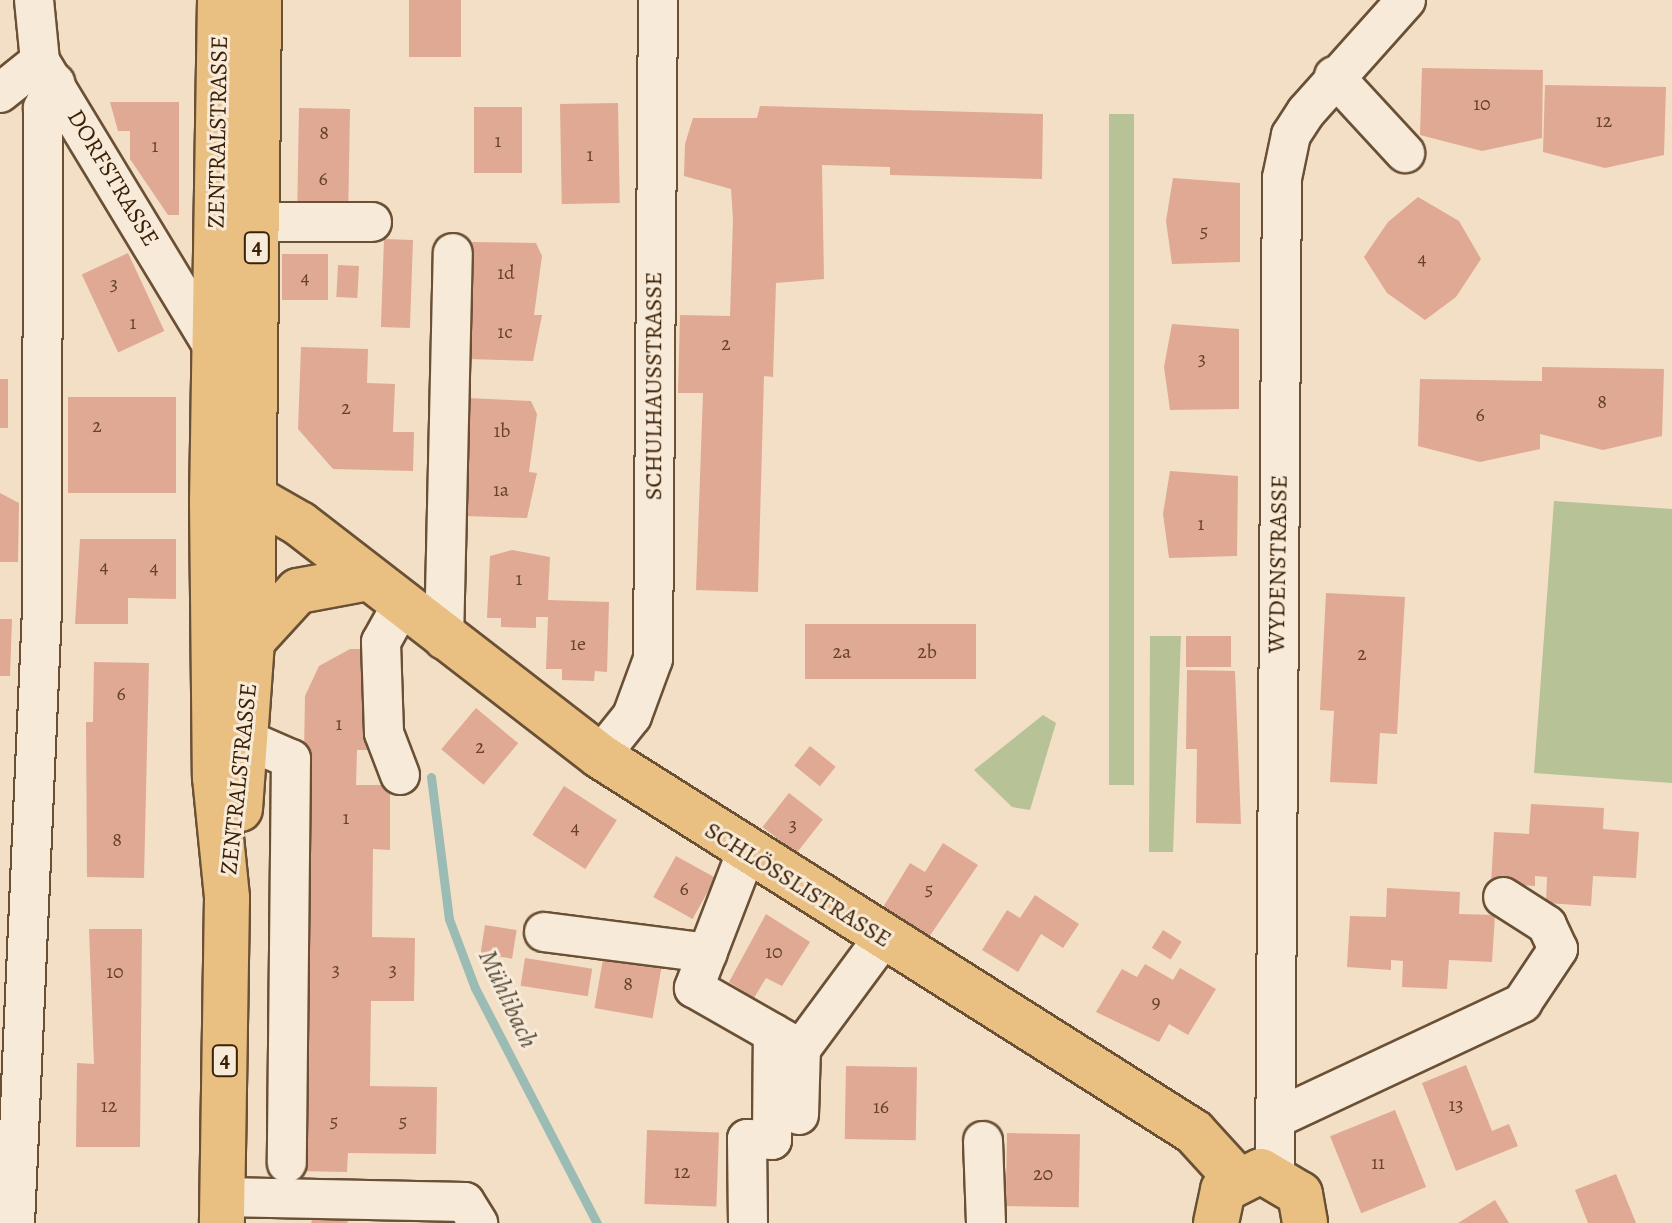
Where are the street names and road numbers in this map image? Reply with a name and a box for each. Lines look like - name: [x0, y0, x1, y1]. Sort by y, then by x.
- street label: ZENTRALSTRASSE: [202, 35, 234, 229]
- street label: DORFSTRASSE: [61, 104, 165, 252]
- road number: 4: [243, 230, 271, 266]
- street label: SCHULHAUSSTRASSE: [640, 272, 668, 500]
- street label: WYDENSTRASSE: [1262, 475, 1294, 653]
- street label: ZENTRALSTRASSE: [215, 682, 263, 876]
- street label: SCHLÖSSLISTRASSE: [699, 816, 897, 954]
- road number: 4: [211, 1043, 239, 1079]

